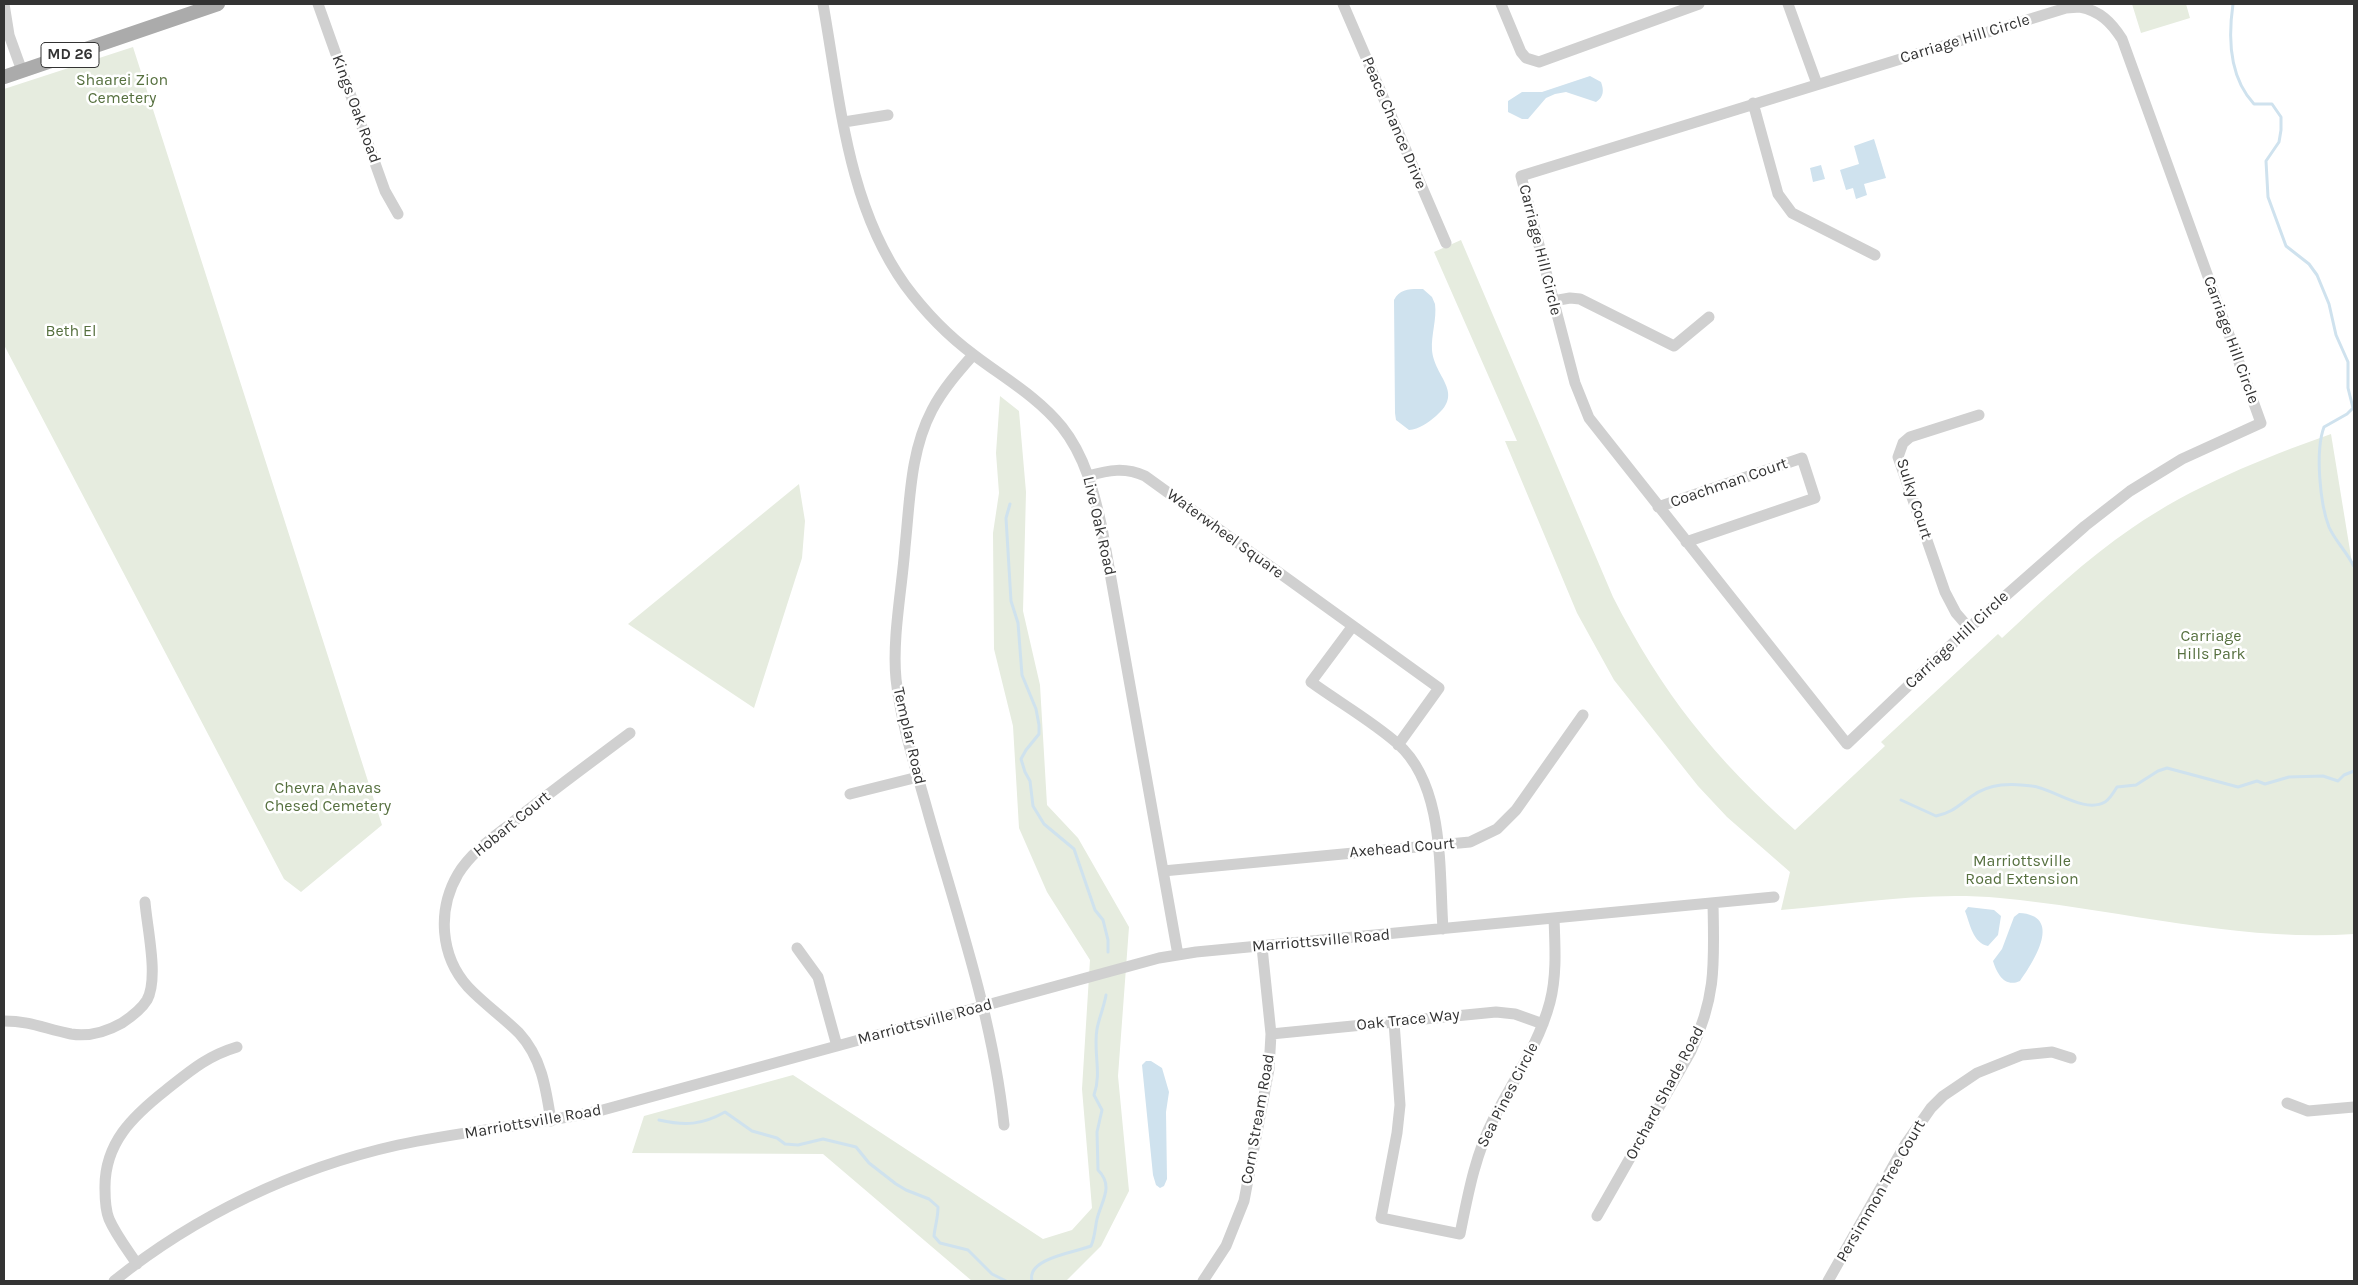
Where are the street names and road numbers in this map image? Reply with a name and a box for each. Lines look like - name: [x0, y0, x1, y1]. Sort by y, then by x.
- street label: Carriage Hill Circle: [1898, 10, 2032, 68]
- road number: MD 26: [41, 42, 99, 68]
- street label: Kings Oak Road: [327, 52, 385, 166]
- street label: Peace Chance Drive: [1357, 54, 1431, 192]
- street label: Carriage Hill Circle: [1514, 183, 1566, 317]
- street label: Carriage Hill Circle: [2199, 274, 2263, 406]
- street label: Coachman Court: [1668, 454, 1790, 512]
- street label: Sulky Court: [1892, 456, 1936, 542]
- street label: Live Oak Road: [1078, 475, 1120, 577]
- street label: Waterwheel Square: [1163, 485, 1287, 583]
- street label: Carriage Hill Circle: [1901, 587, 2013, 693]
- street label: Templar Road: [889, 686, 929, 786]
- street label: Hobart Court: [470, 787, 554, 861]
- street label: Axehead Court: [1349, 834, 1455, 862]
- street label: Marriottsville Road: [1251, 925, 1391, 957]
- street label: Marriottsville Road: [856, 995, 994, 1049]
- street label: Oak Trace Way: [1355, 1005, 1461, 1035]
- street label: Orchard Shade Road: [1622, 1023, 1708, 1163]
- street label: Sea Pines Circle: [1473, 1039, 1543, 1151]
- street label: Corn Stream Road: [1237, 1052, 1279, 1186]
- street label: Marriottsville Road: [463, 1101, 603, 1143]
- street label: Persimmon Tree Court: [1832, 1116, 1930, 1266]

